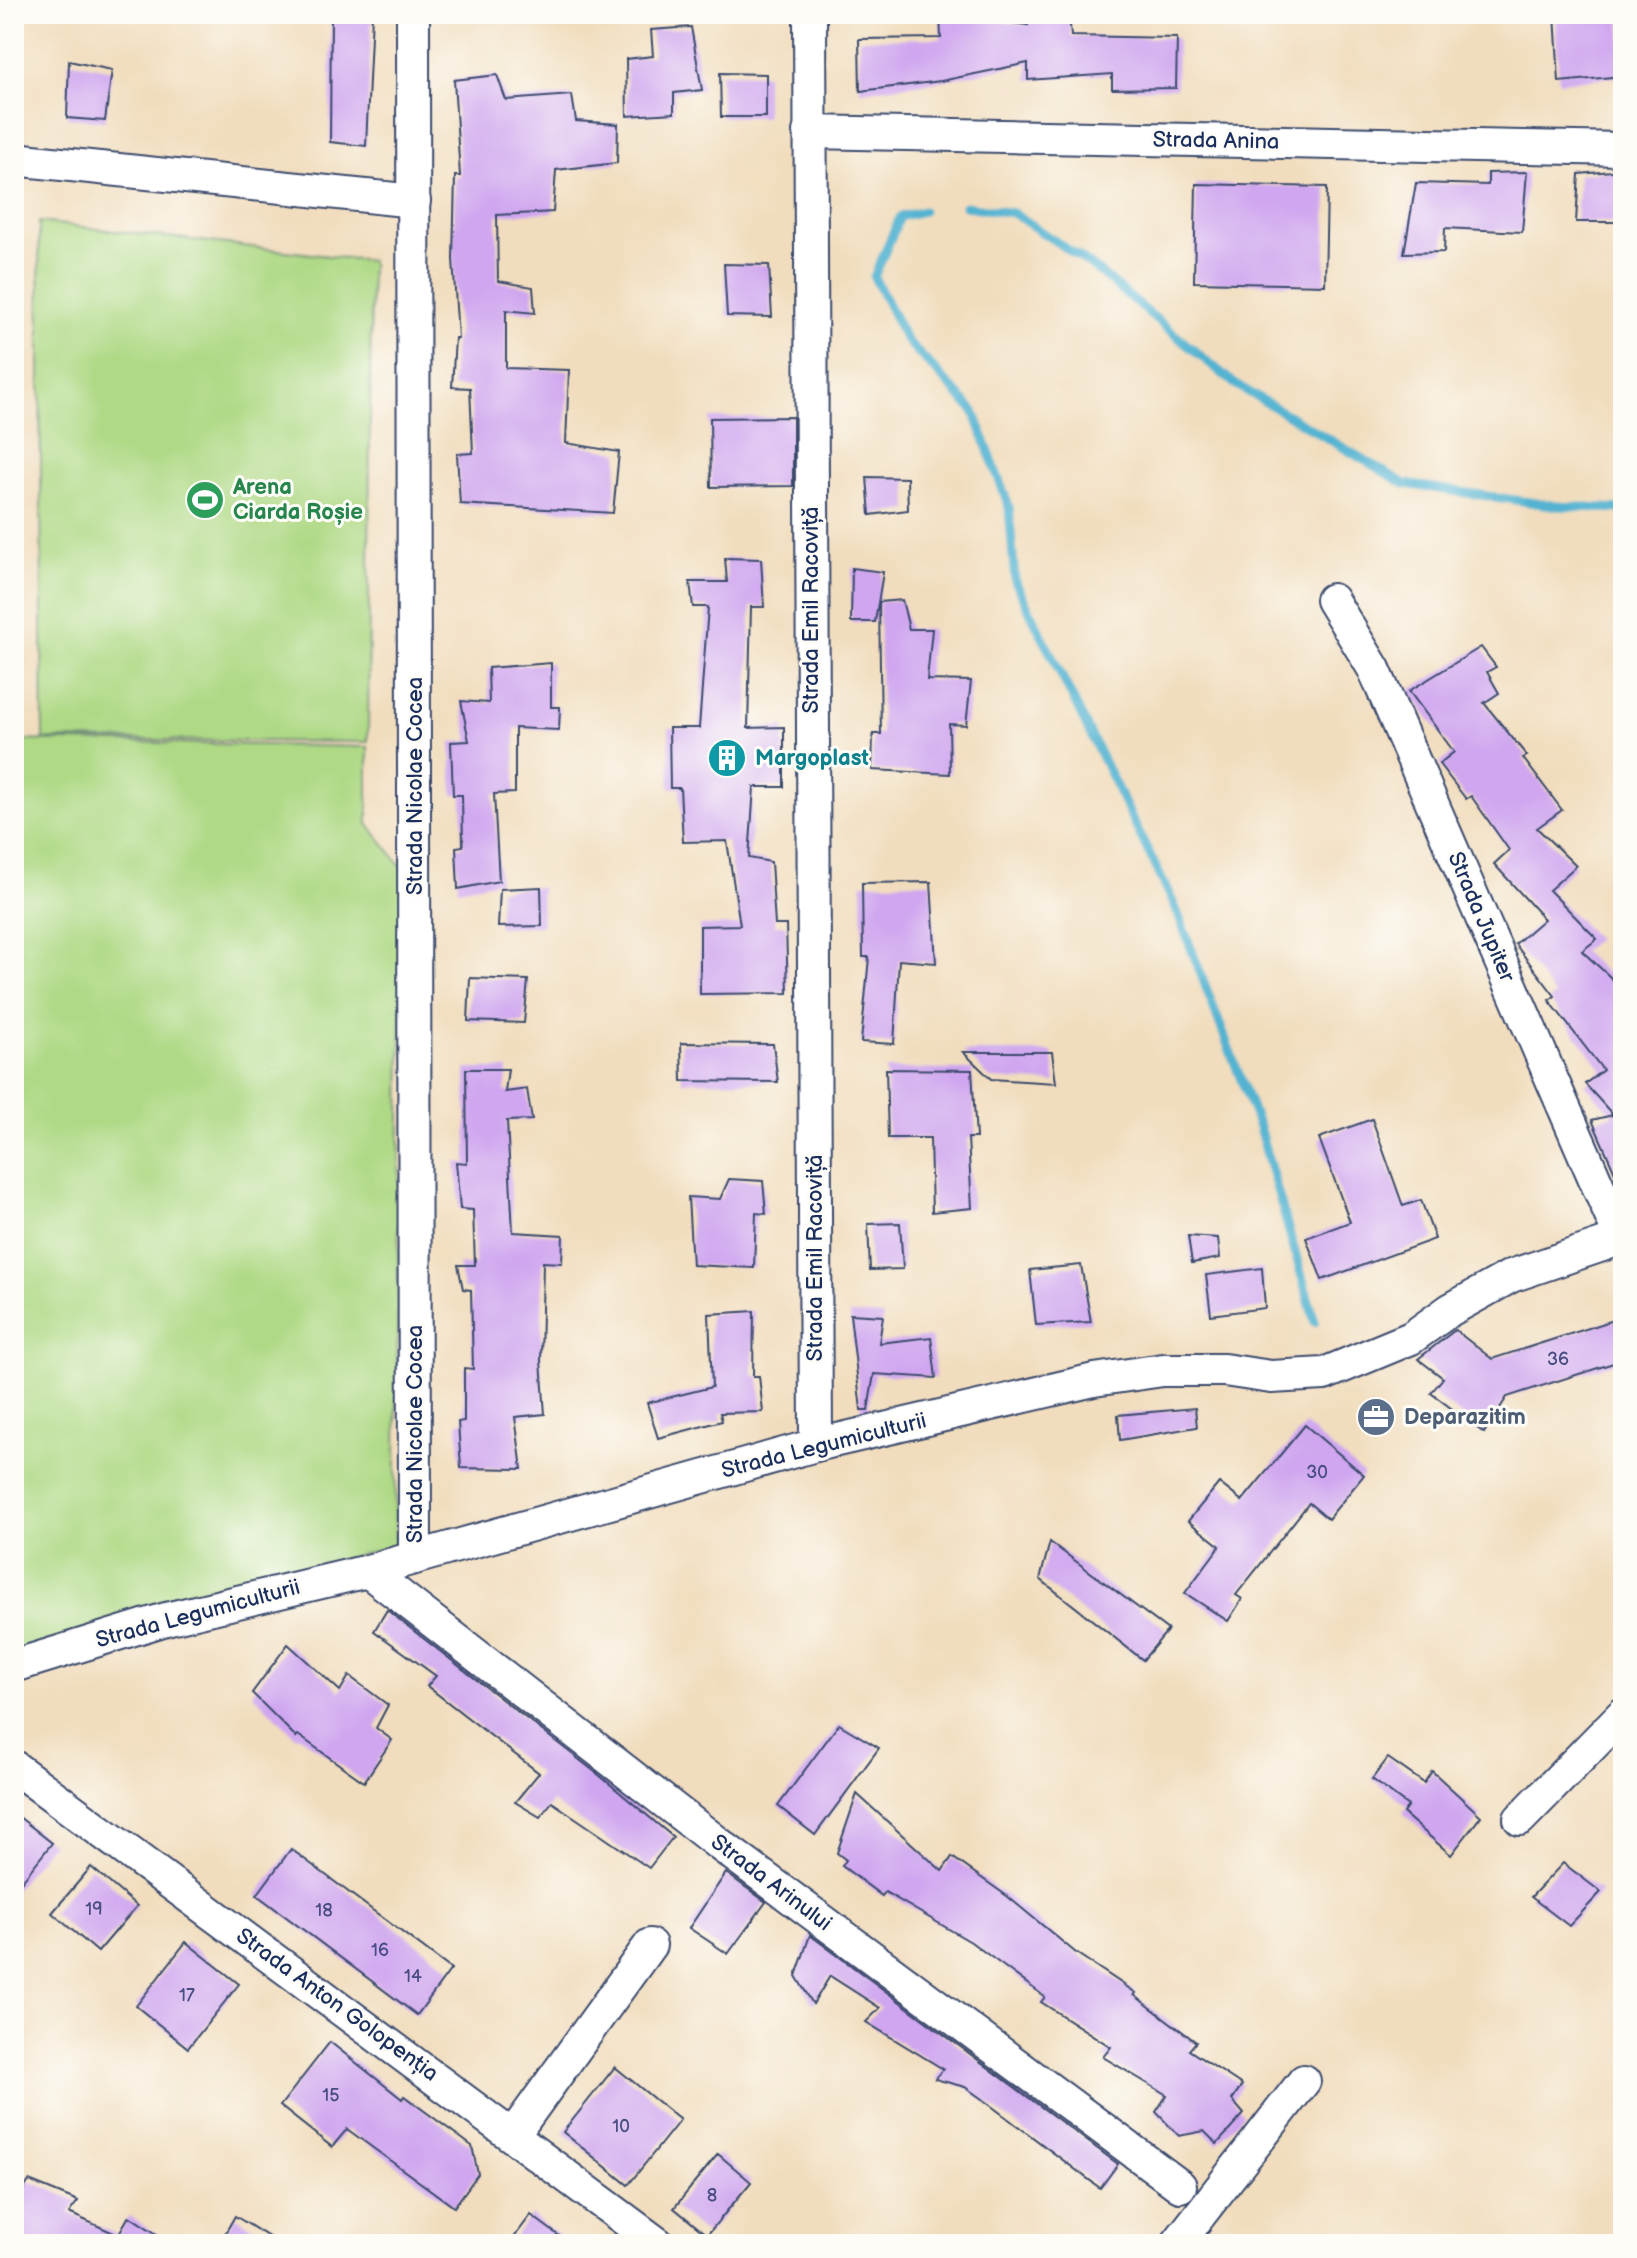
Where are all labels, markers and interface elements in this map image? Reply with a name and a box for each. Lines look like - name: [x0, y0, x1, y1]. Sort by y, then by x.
- street label: Strada Anina: [1152, 126, 1280, 156]
- place label: Arena Ciarda Roșie: [232, 474, 363, 526]
- sports icon: Arena Ciarda Roșie: [184, 479, 226, 521]
- street label: Strada Emil Racoviță: [798, 507, 825, 713]
- street label: Strada Nicolae Cocea: [402, 677, 429, 895]
- building icon: Margoplast: [706, 737, 748, 779]
- place label: Margoplast: [755, 745, 869, 772]
- street label: Strada Jupiter: [1442, 848, 1521, 987]
- street label: Strada Emil Racoviță: [802, 1155, 829, 1361]
- street label: Strada Nicolae Cocea: [402, 1325, 429, 1543]
- house number: 36: [1547, 1349, 1569, 1370]
- office icon: Deparazitim: [1355, 1396, 1397, 1438]
- place label: Deparazitim: [1404, 1404, 1526, 1431]
- street label: Strada Legumiculturii: [719, 1407, 929, 1485]
- house number: 30: [1306, 1462, 1328, 1483]
- street label: Strada Legumiculturii: [93, 1574, 303, 1654]
- street label: Strada Arinului: [705, 1829, 837, 1937]
- house number: 19: [85, 1899, 103, 1920]
- house number: 18: [315, 1900, 333, 1921]
- street label: Strada Anton Golopenția: [231, 1923, 443, 2087]
- house number: 16: [371, 1940, 389, 1961]
- house number: 14: [404, 1966, 422, 1987]
- house number: 17: [179, 1985, 195, 2006]
- house number: 15: [322, 2085, 340, 2106]
- house number: 10: [612, 2116, 630, 2137]
- house number: 8: [707, 2185, 717, 2206]

